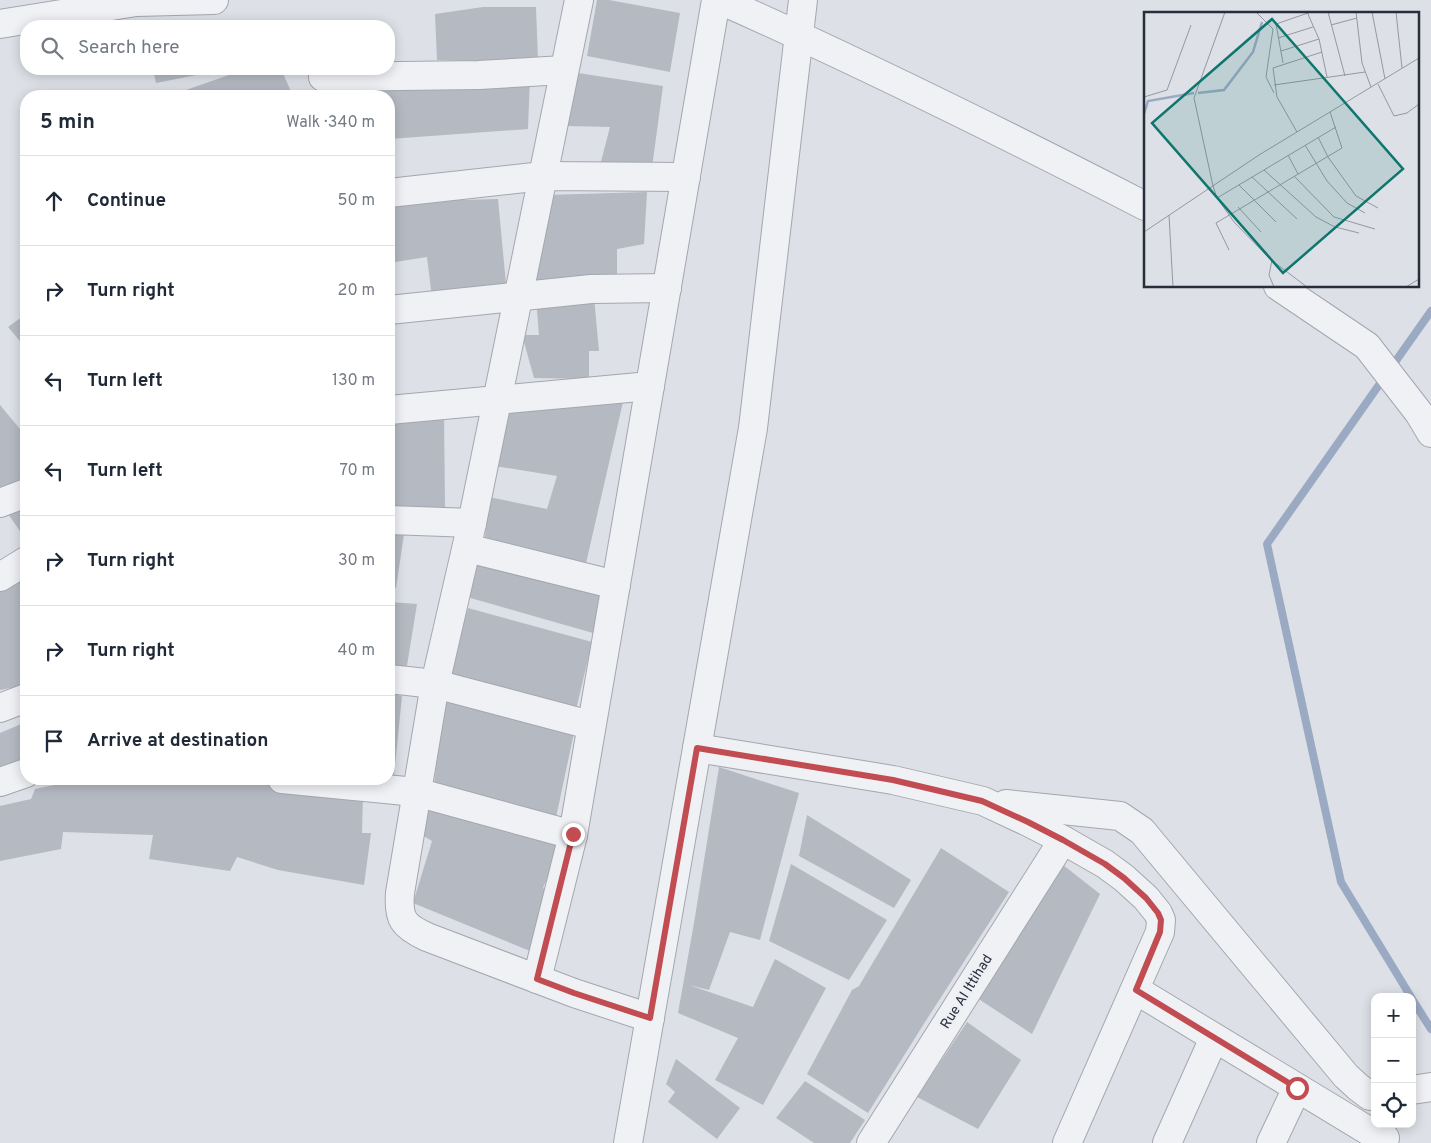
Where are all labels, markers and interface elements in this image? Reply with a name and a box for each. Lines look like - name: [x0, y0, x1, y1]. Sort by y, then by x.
- inset map: [1144, 12, 1418, 288]
- search box: [20, 20, 395, 75]
- icon: search: [38, 34, 66, 62]
- text: Search here: [78, 36, 180, 60]
- text: 5 min: [40, 109, 95, 136]
- text: Walk · 340 m: [286, 113, 375, 133]
- icon: ahead: [40, 187, 68, 215]
- text: Continue: [87, 189, 166, 213]
- text: 50 m: [338, 191, 375, 211]
- icon: right: [40, 277, 68, 305]
- text: Turn right: [87, 279, 175, 303]
- text: 20 m: [338, 281, 375, 301]
- icon: left: [40, 367, 68, 395]
- text: Turn left: [87, 369, 163, 393]
- text: 130 m: [332, 371, 375, 391]
- icon: left: [40, 457, 68, 485]
- text: Turn left: [87, 459, 163, 483]
- text: 70 m: [340, 461, 375, 481]
- icon: right: [40, 547, 68, 575]
- text: Turn right: [87, 549, 175, 573]
- text: 30 m: [338, 551, 375, 571]
- icon: right: [40, 637, 68, 665]
- text: Turn right: [87, 639, 175, 663]
- text: 40 m: [337, 641, 375, 661]
- icon: arrive: [40, 727, 68, 755]
- text: Arrive at destination: [87, 729, 268, 753]
- route end: [562, 823, 585, 846]
- street label: Rue Al Ittihad: [937, 952, 997, 1032]
- map controls: [1371, 993, 1416, 1128]
- button: +: [1371, 993, 1416, 1038]
- button: −: [1371, 1038, 1416, 1083]
- route start: [1286, 1077, 1309, 1100]
- button: locate: [1371, 1083, 1416, 1128]

